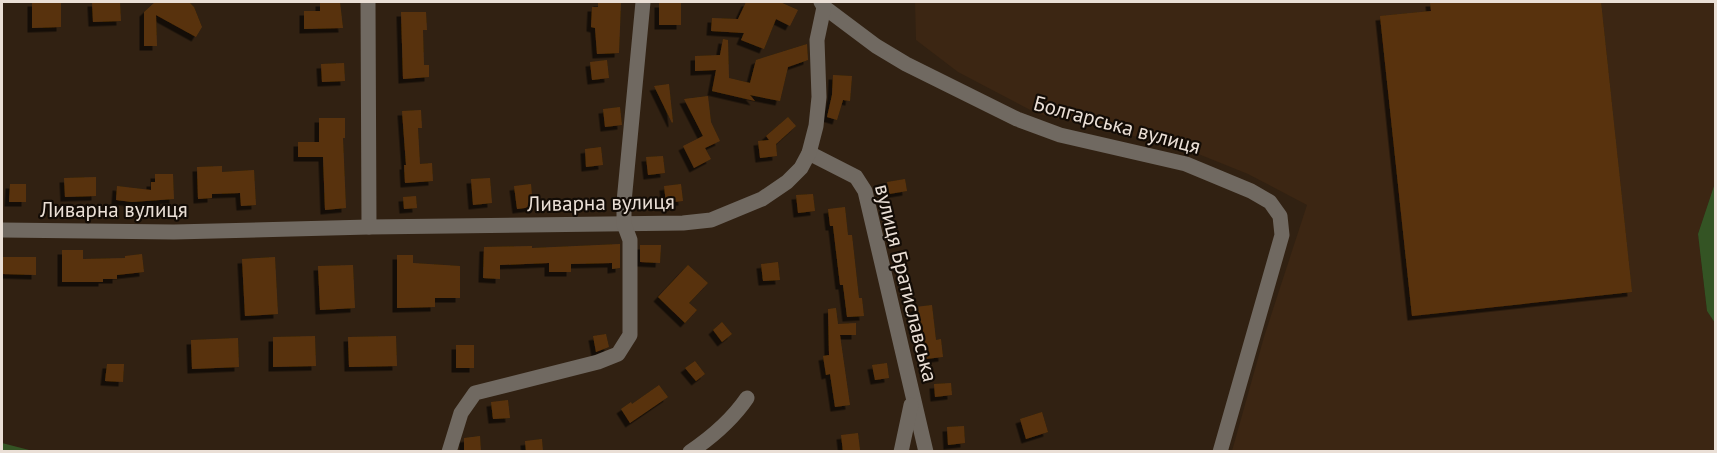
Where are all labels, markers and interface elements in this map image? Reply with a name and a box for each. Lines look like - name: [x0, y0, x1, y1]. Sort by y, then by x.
- street label: Болгарська вулиця: [1031, 89, 1203, 160]
- street label: вулиця Братиславська: [869, 181, 944, 385]
- street label: Ливарна вулиця: [526, 188, 675, 217]
- street label: Ливарна вулиця: [39, 196, 188, 223]

